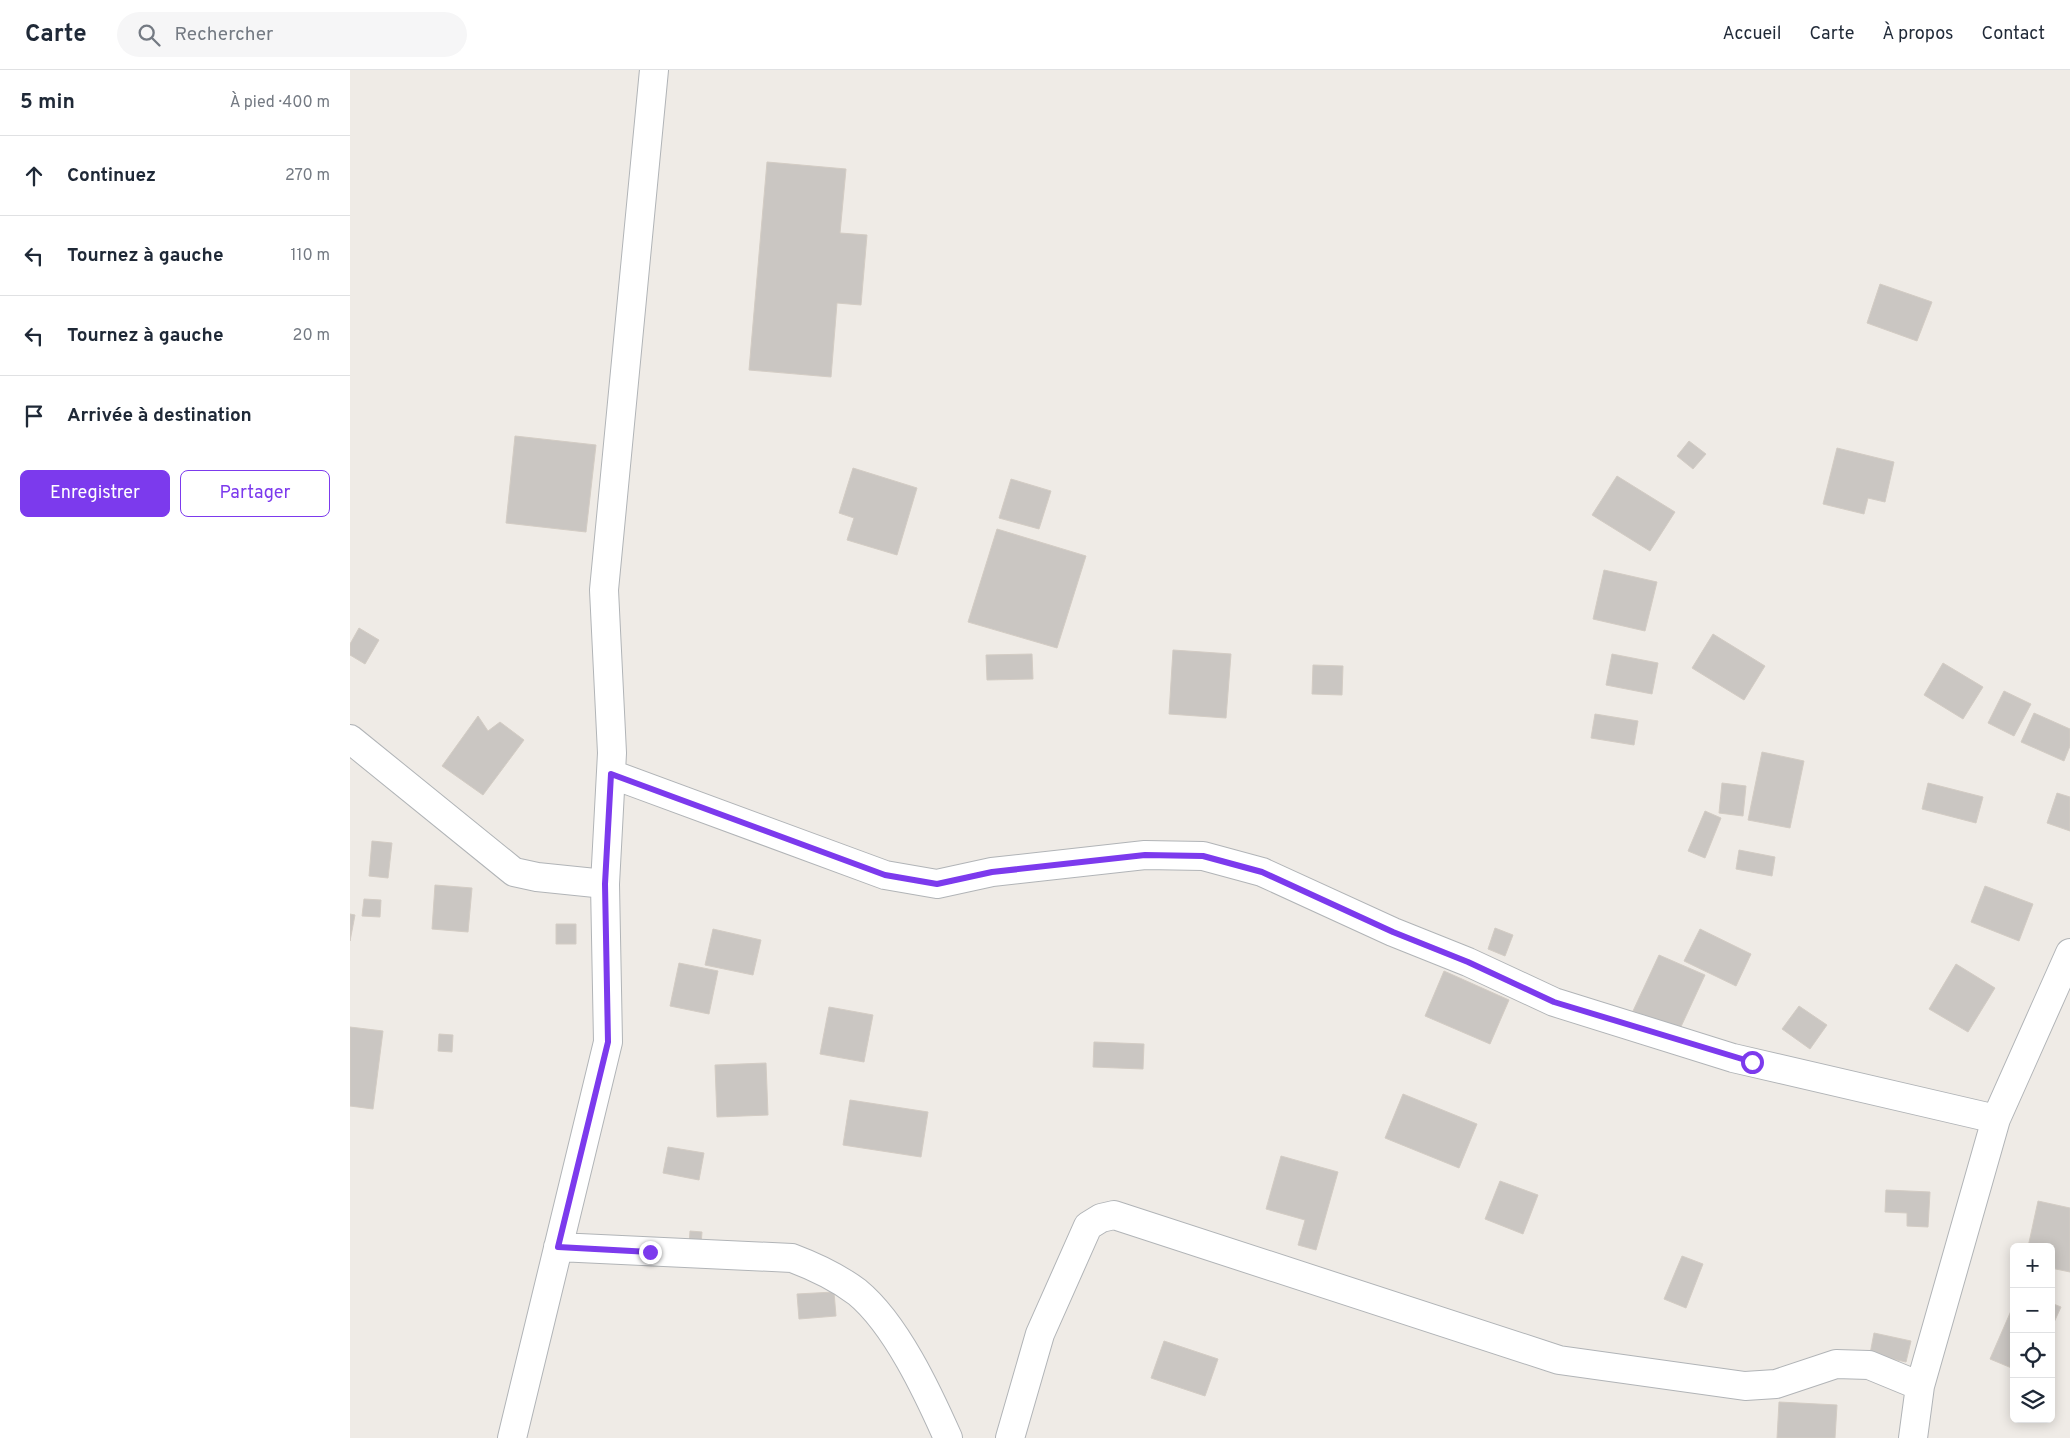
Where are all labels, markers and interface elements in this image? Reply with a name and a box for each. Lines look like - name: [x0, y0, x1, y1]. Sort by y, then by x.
- search box: [117, 12, 467, 57]
- text: Carte: [25, 20, 87, 50]
- icon: search: [135, 21, 163, 49]
- text: Rechercher: [175, 23, 273, 47]
- text: Accueil: [1722, 23, 1781, 46]
- text: Carte: [1809, 23, 1854, 46]
- text: À propos: [1882, 23, 1953, 46]
- text: Contact: [1981, 23, 2045, 46]
- text: 5 min: [20, 89, 75, 116]
- text: À pied · 400 m: [230, 93, 330, 113]
- icon: ahead: [20, 162, 48, 190]
- text: Continuez: [67, 164, 156, 188]
- text: 270 m: [285, 166, 330, 186]
- icon: left: [20, 242, 48, 270]
- text: Tournez à gauche: [67, 244, 224, 268]
- text: 110 m: [290, 246, 330, 266]
- icon: left: [20, 322, 48, 350]
- text: Tournez à gauche: [67, 324, 224, 348]
- text: 20 m: [293, 326, 330, 346]
- icon: arrive: [20, 402, 48, 430]
- text: Arrivée à destination: [67, 404, 252, 428]
- button: Enregistrer: [20, 470, 170, 517]
- button: Partager: [180, 470, 330, 517]
- route start: [1741, 1051, 1764, 1074]
- route end: [639, 1241, 662, 1264]
- map controls: [2010, 1243, 2055, 1423]
- button: +: [2010, 1243, 2055, 1288]
- button: −: [2010, 1288, 2055, 1333]
- button: locate: [2010, 1333, 2055, 1378]
- button: layers: [2010, 1378, 2055, 1423]

